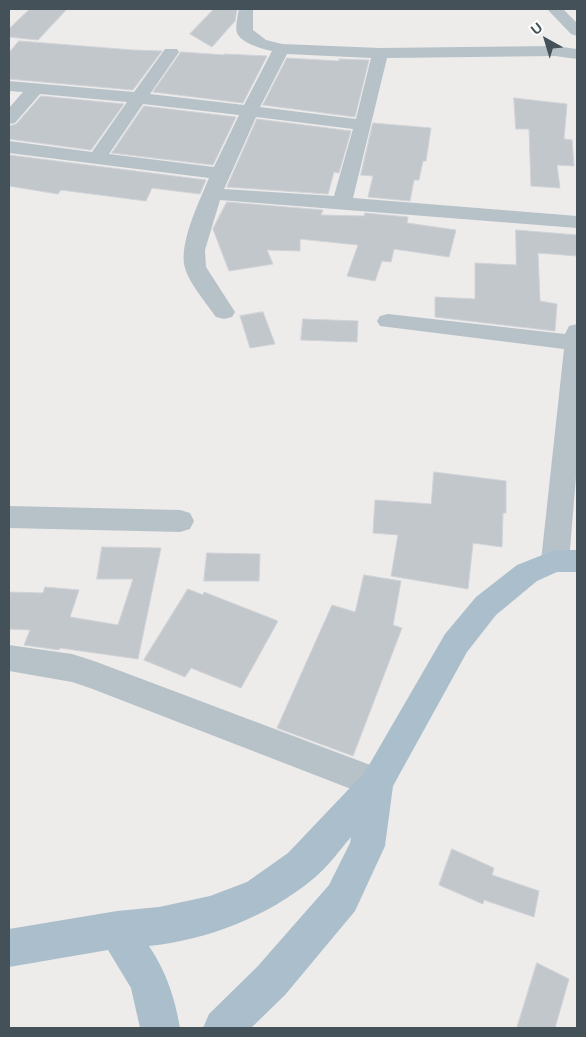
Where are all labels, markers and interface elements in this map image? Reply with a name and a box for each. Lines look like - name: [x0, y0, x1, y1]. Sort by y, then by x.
- north arrow: [521, 15, 571, 65]
- text: U: [528, 19, 546, 38]

